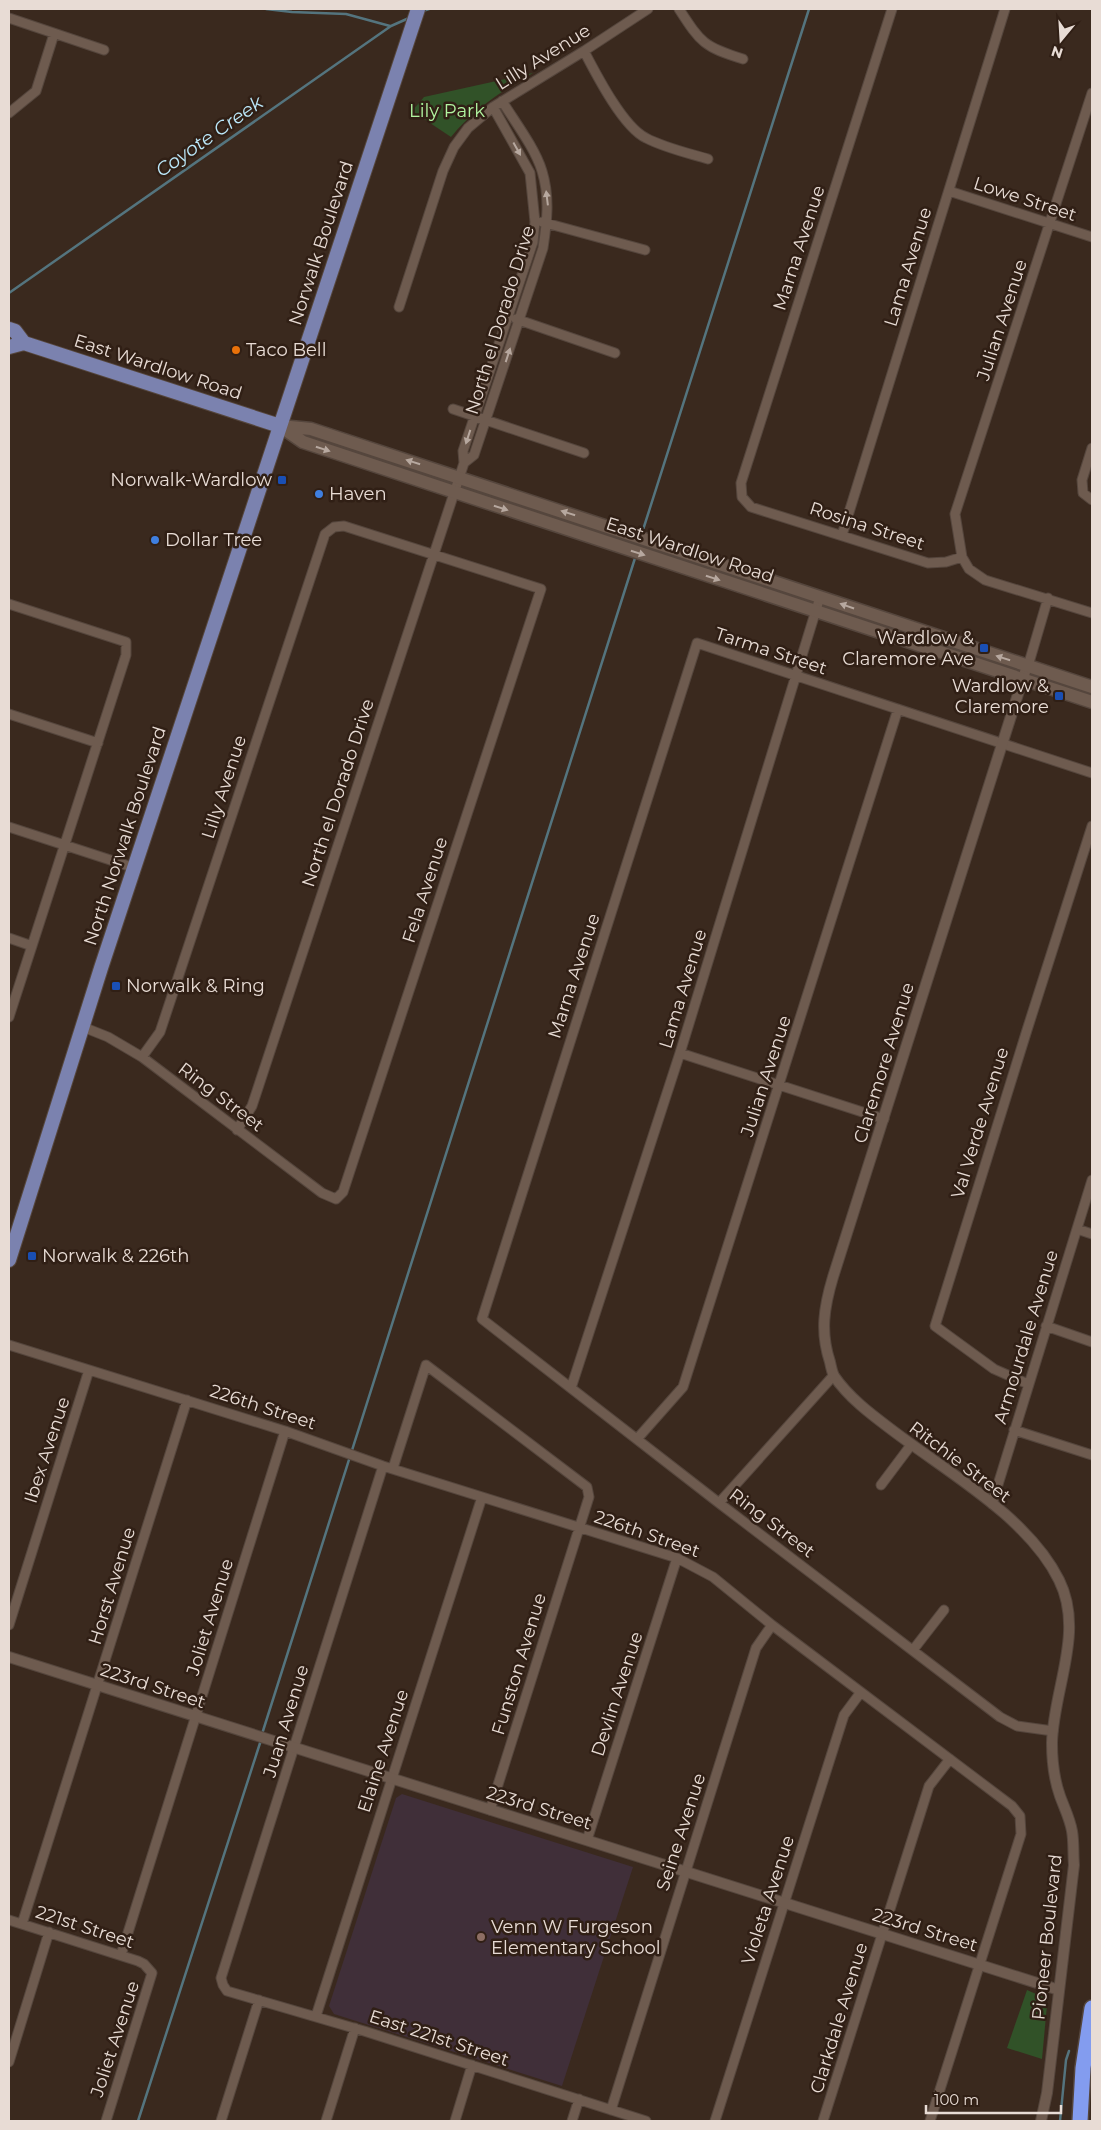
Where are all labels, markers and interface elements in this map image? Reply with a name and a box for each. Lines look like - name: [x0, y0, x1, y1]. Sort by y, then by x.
- north arrow: [1036, 15, 1086, 65]
- street label: Lilly Avenue: [492, 19, 594, 95]
- text: N: [1049, 42, 1065, 63]
- water label: Coyote Creek: [151, 90, 268, 182]
- park label: Lily Park: [409, 100, 485, 122]
- one-way arrow: [513, 142, 521, 157]
- street label: Norwalk Boulevard: [284, 158, 358, 328]
- street label: Lowe Street: [971, 172, 1079, 226]
- street label: Marna Avenue: [768, 183, 830, 313]
- one-way arrow: [542, 190, 550, 206]
- street label: Lama Avenue: [879, 205, 937, 329]
- street label: North el Dorado Drive: [461, 223, 539, 417]
- street label: Julian Avenue: [972, 256, 1032, 384]
- street label: East Wardlow Road: [71, 329, 245, 405]
- place label: Taco Bell: [246, 339, 327, 361]
- marker: Taco Bell: [230, 344, 242, 356]
- one-way arrow: [505, 347, 512, 362]
- one-way arrow: [464, 430, 471, 445]
- one-way arrow: [316, 445, 331, 453]
- one-way arrow: [405, 458, 420, 466]
- place label: Norwalk-Wardlow: [110, 469, 272, 491]
- marker: Norwalk-Wardlow: [276, 474, 288, 486]
- place label: Haven: [329, 483, 387, 505]
- marker: Haven: [313, 488, 325, 500]
- street label: Rosina Street: [807, 497, 927, 555]
- one-way arrow: [493, 504, 508, 512]
- one-way arrow: [561, 509, 576, 517]
- street label: East Wardlow Road: [603, 512, 777, 588]
- place label: Dollar Tree: [165, 529, 262, 551]
- marker: Dollar Tree: [149, 534, 161, 546]
- one-way arrow: [631, 550, 646, 557]
- one-way arrow: [706, 575, 721, 582]
- one-way arrow: [840, 602, 855, 610]
- street label: Tarma Street: [712, 623, 830, 679]
- place label: Wardlow & Claremore Ave: [842, 627, 974, 670]
- marker: Wardlow & Claremore Ave: [978, 642, 990, 654]
- one-way arrow: [995, 653, 1010, 661]
- place label: Wardlow & Claremore: [952, 675, 1049, 718]
- marker: Wardlow & Claremore: [1053, 690, 1065, 702]
- street label: North el Dorado Drive: [297, 696, 379, 890]
- street label: North Norwalk Boulevard: [79, 724, 171, 948]
- street label: Lilly Avenue: [197, 732, 251, 841]
- street label: Fela Avenue: [398, 834, 453, 946]
- street label: Marna Avenue: [543, 911, 605, 1041]
- street label: Lama Avenue: [654, 927, 712, 1051]
- place label: Norwalk & Ring: [126, 975, 265, 997]
- marker: Norwalk & Ring: [110, 980, 122, 992]
- street label: Claremore Avenue: [849, 980, 919, 1146]
- street label: Julian Avenue: [736, 1012, 796, 1140]
- street label: Val Verde Avenue: [947, 1045, 1013, 1201]
- street label: Ring Street: [174, 1058, 268, 1136]
- place label: Norwalk & 226th: [42, 1245, 189, 1267]
- street label: Armourdale Avenue: [989, 1247, 1063, 1427]
- marker: Norwalk & 226th: [26, 1250, 38, 1262]
- street label: 226th Street: [207, 1380, 319, 1434]
- street label: Ibex Avenue: [19, 1394, 75, 1506]
- street label: Ritchie Street: [905, 1417, 1015, 1507]
- street label: Ring Street: [725, 1484, 819, 1562]
- street label: 226th Street: [591, 1506, 703, 1562]
- street label: Horst Avenue: [84, 1524, 140, 1647]
- street label: Joliet Avenue: [182, 1556, 238, 1679]
- street label: Funston Avenue: [487, 1590, 551, 1738]
- street label: Devlin Avenue: [586, 1629, 648, 1759]
- street label: 223rd Street: [98, 1659, 208, 1713]
- street label: Juan Avenue: [258, 1662, 314, 1781]
- street label: Elaine Avenue: [353, 1687, 413, 1815]
- street label: Seine Avenue: [652, 1770, 710, 1894]
- street label: 223rd Street: [484, 1782, 594, 1834]
- street label: Violeta Avenue: [737, 1833, 799, 1967]
- street label: Pioneer Boulevard: [1027, 1853, 1067, 2021]
- street label: 221st Street: [33, 1901, 137, 1953]
- street label: 223rd Street: [870, 1904, 980, 1956]
- place label: Venn W Furgeson Elementary School: [491, 1916, 661, 1959]
- marker: Venn W Furgeson Elementary School: [475, 1931, 487, 1943]
- street label: Clarkdale Avenue: [806, 1940, 872, 2096]
- street label: Joliet Avenue: [86, 1978, 144, 2101]
- street label: East 221st Street: [366, 2005, 512, 2071]
- scale bar: [926, 2082, 1061, 2114]
- text: 100 m: [934, 2090, 979, 2109]

